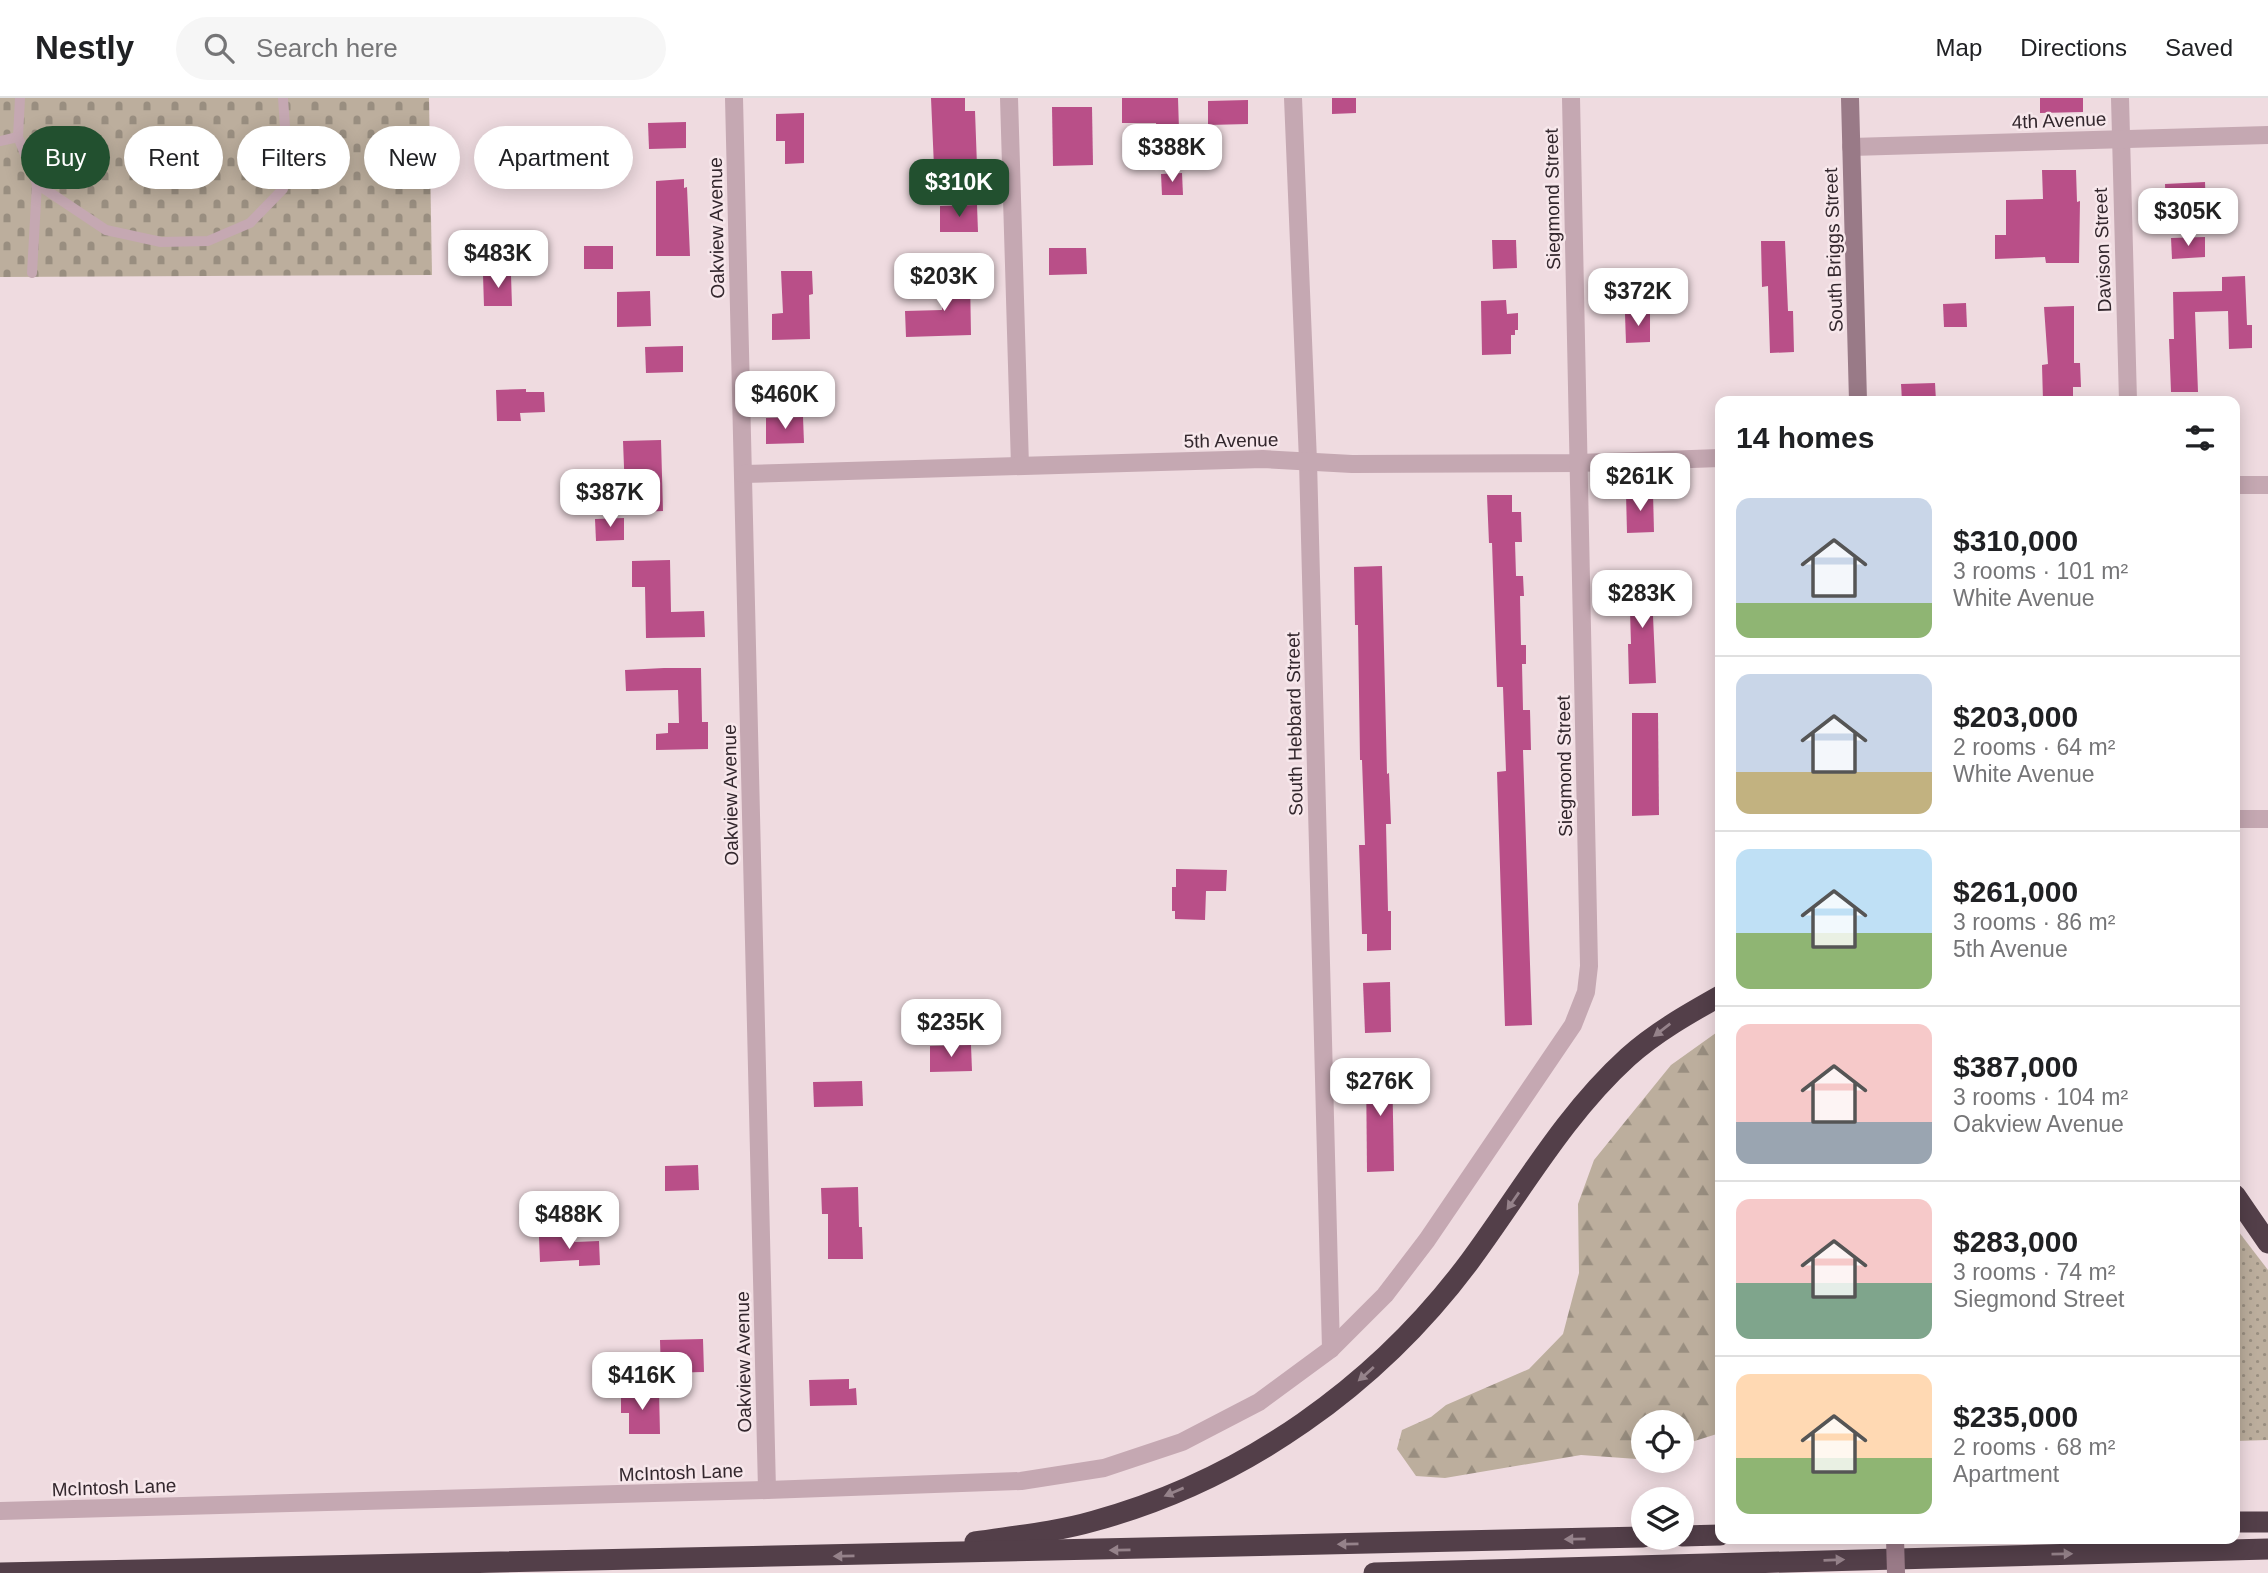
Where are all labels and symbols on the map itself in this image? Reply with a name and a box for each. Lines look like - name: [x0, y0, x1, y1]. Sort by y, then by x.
- street label: 4th Avenue: [2011, 108, 2107, 133]
- pin: $388K: [1123, 125, 1221, 184]
- street label: Siegmond Street: [1541, 127, 1564, 270]
- street label: Oakview Avenue: [705, 157, 728, 299]
- pin: $310K: [910, 159, 1008, 219]
- street label: South Briggs Street: [1820, 167, 1847, 333]
- street label: Davison Street: [2090, 187, 2115, 313]
- pin: $305K: [2139, 188, 2237, 248]
- pin: $483K: [449, 230, 547, 290]
- pin: $203K: [895, 254, 993, 313]
- pin: $372K: [1589, 268, 1687, 328]
- pin: $460K: [736, 372, 834, 431]
- street label: 5th Avenue: [1183, 429, 1279, 452]
- pin: $261K: [1591, 454, 1689, 513]
- pin: $387K: [561, 470, 659, 529]
- pin: $283K: [1593, 570, 1691, 630]
- street label: South Hebbard Street: [1282, 631, 1307, 816]
- street label: Siegmond Street: [1553, 694, 1576, 837]
- street label: Oakview Avenue: [719, 724, 742, 866]
- pin: $235K: [902, 1000, 1000, 1059]
- one-way arrow: [1653, 1023, 1671, 1038]
- pin: $276K: [1331, 1058, 1429, 1118]
- pin: $488K: [520, 1192, 618, 1251]
- one-way arrow: [1506, 1192, 1520, 1210]
- street label: Oakview Avenue: [732, 1291, 755, 1433]
- pin: $416K: [593, 1352, 691, 1412]
- one-way arrow: [1358, 1365, 1375, 1381]
- street label: McIntosh Lane: [618, 1460, 744, 1485]
- street label: McIntosh Lane: [51, 1475, 177, 1500]
- one-way arrow: [1163, 1487, 1184, 1498]
- one-way arrow: [1564, 1533, 1586, 1545]
- one-way arrow: [1336, 1538, 1358, 1550]
- one-way arrow: [1109, 1544, 1131, 1555]
- one-way arrow: [2051, 1548, 2073, 1559]
- one-way arrow: [832, 1550, 854, 1562]
- one-way arrow: [1824, 1554, 1846, 1565]

